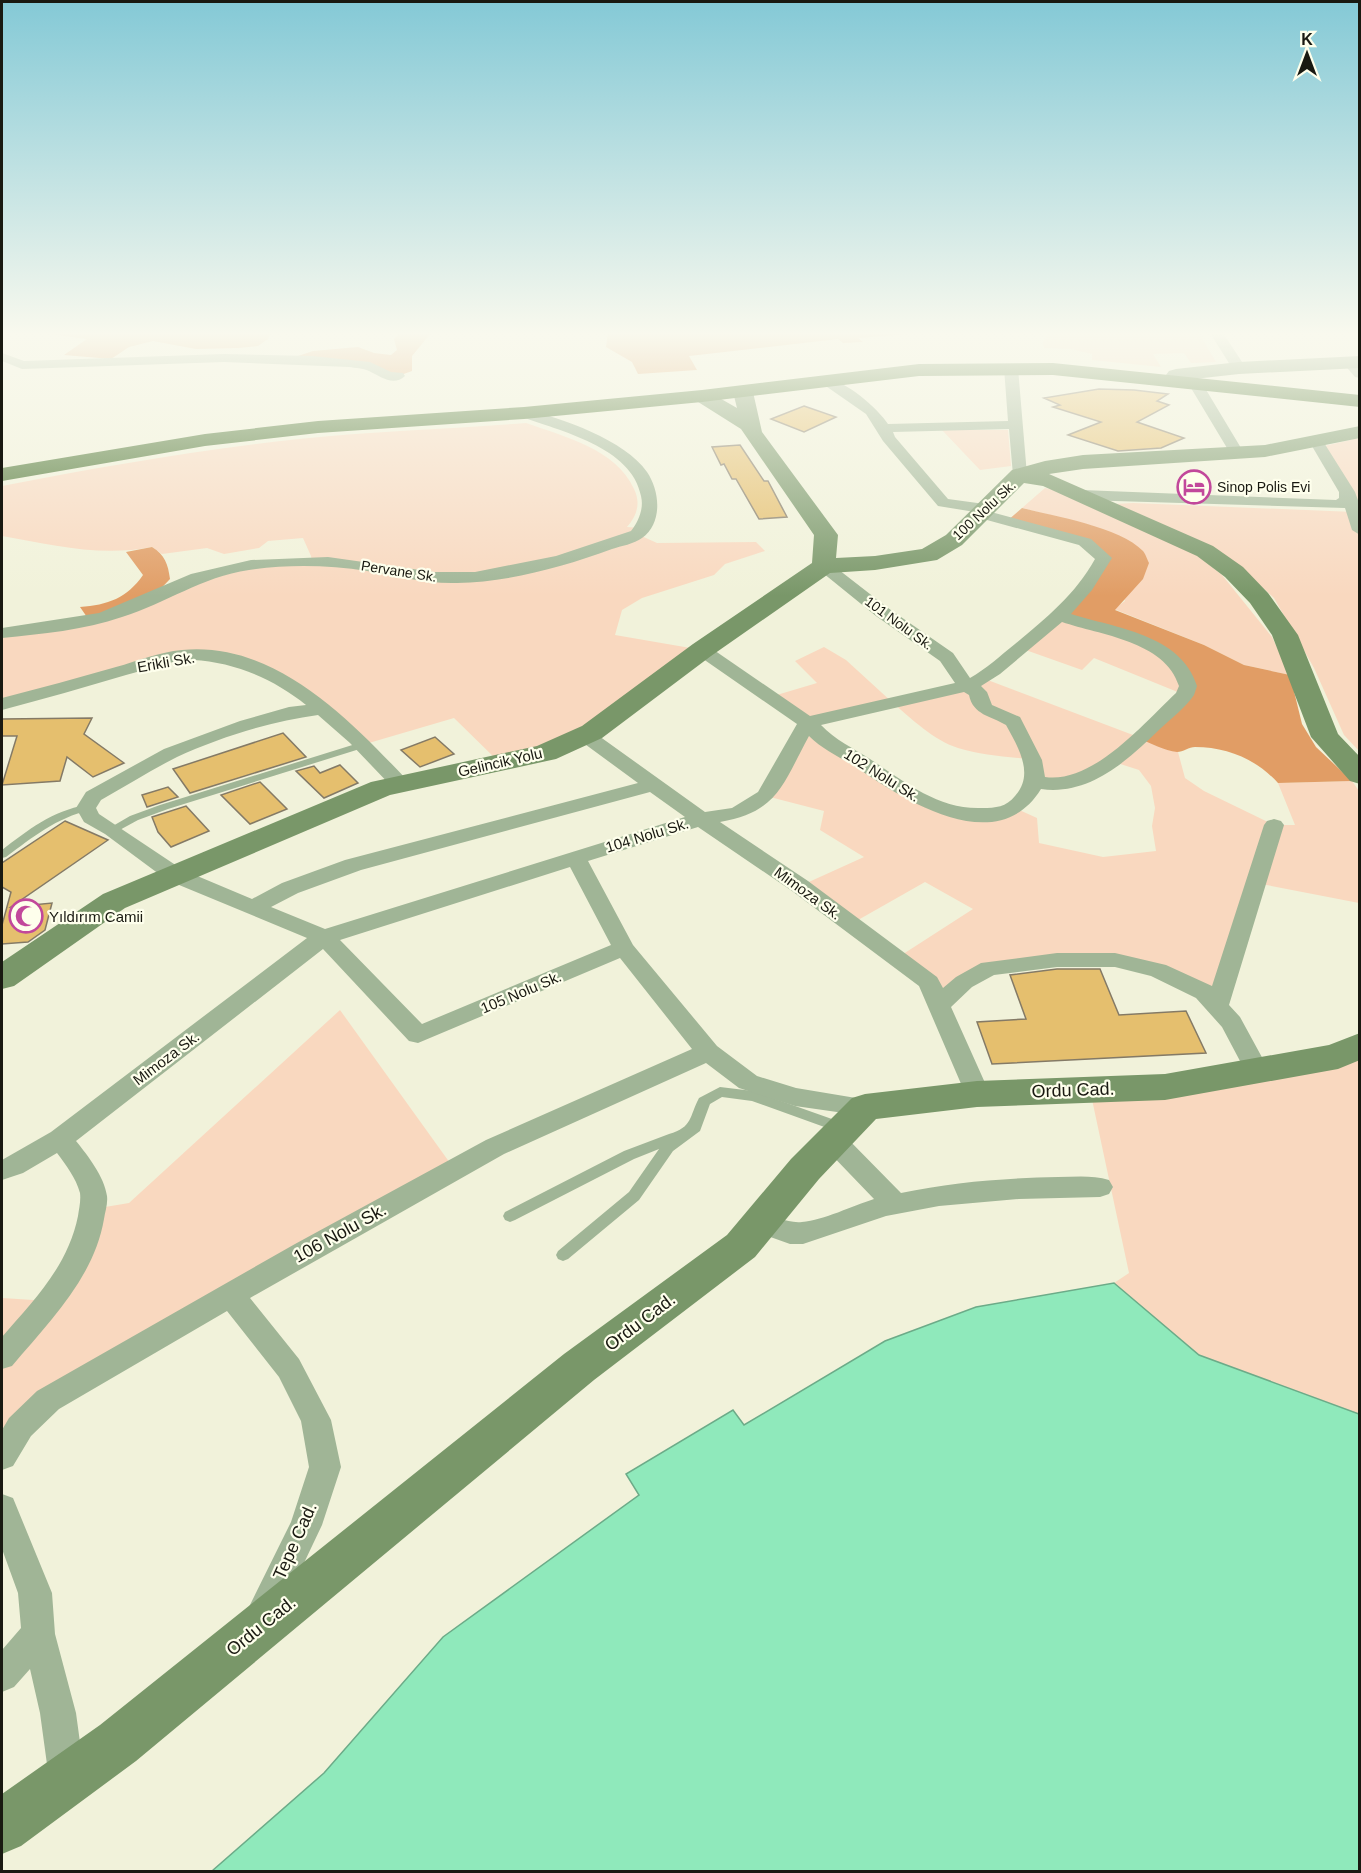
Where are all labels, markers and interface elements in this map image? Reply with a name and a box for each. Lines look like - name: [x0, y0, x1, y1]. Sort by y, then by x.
- north arrow: [1277, 24, 1337, 84]
- text: K: [1301, 31, 1313, 48]
- hotel icon: Sinop Polis Evi: [1176, 469, 1212, 505]
- street label: 100 Nolu Sk.: [949, 477, 1019, 543]
- place label: Sinop Polis Evi: [1217, 479, 1310, 495]
- street label: Pervane Sk.: [360, 557, 438, 585]
- street label: 101 Nolu Sk.: [862, 593, 936, 653]
- street label: Erikli Sk.: [136, 649, 196, 675]
- street label: Gelincik Yolu: [456, 744, 544, 780]
- street label: 102 Nolu Sk.: [841, 745, 923, 805]
- street label: 104 Nolu Sk.: [603, 814, 691, 856]
- street label: Mimoza Sk.: [771, 863, 845, 923]
- mosque icon: Yıldırım Camii: [8, 898, 44, 934]
- place label: Yıldırım Camii: [49, 908, 143, 925]
- street label: 105 Nolu Sk.: [478, 967, 564, 1017]
- street label: Mimoza Sk.: [130, 1028, 202, 1088]
- street label: Ordu Cad.: [1031, 1079, 1115, 1101]
- street label: 106 Nolu Sk.: [290, 1199, 390, 1267]
- street label: Ordu Cad.: [601, 1289, 679, 1355]
- street label: Tepe Cad.: [269, 1499, 321, 1583]
- street label: Ordu Cad.: [222, 1592, 300, 1660]

